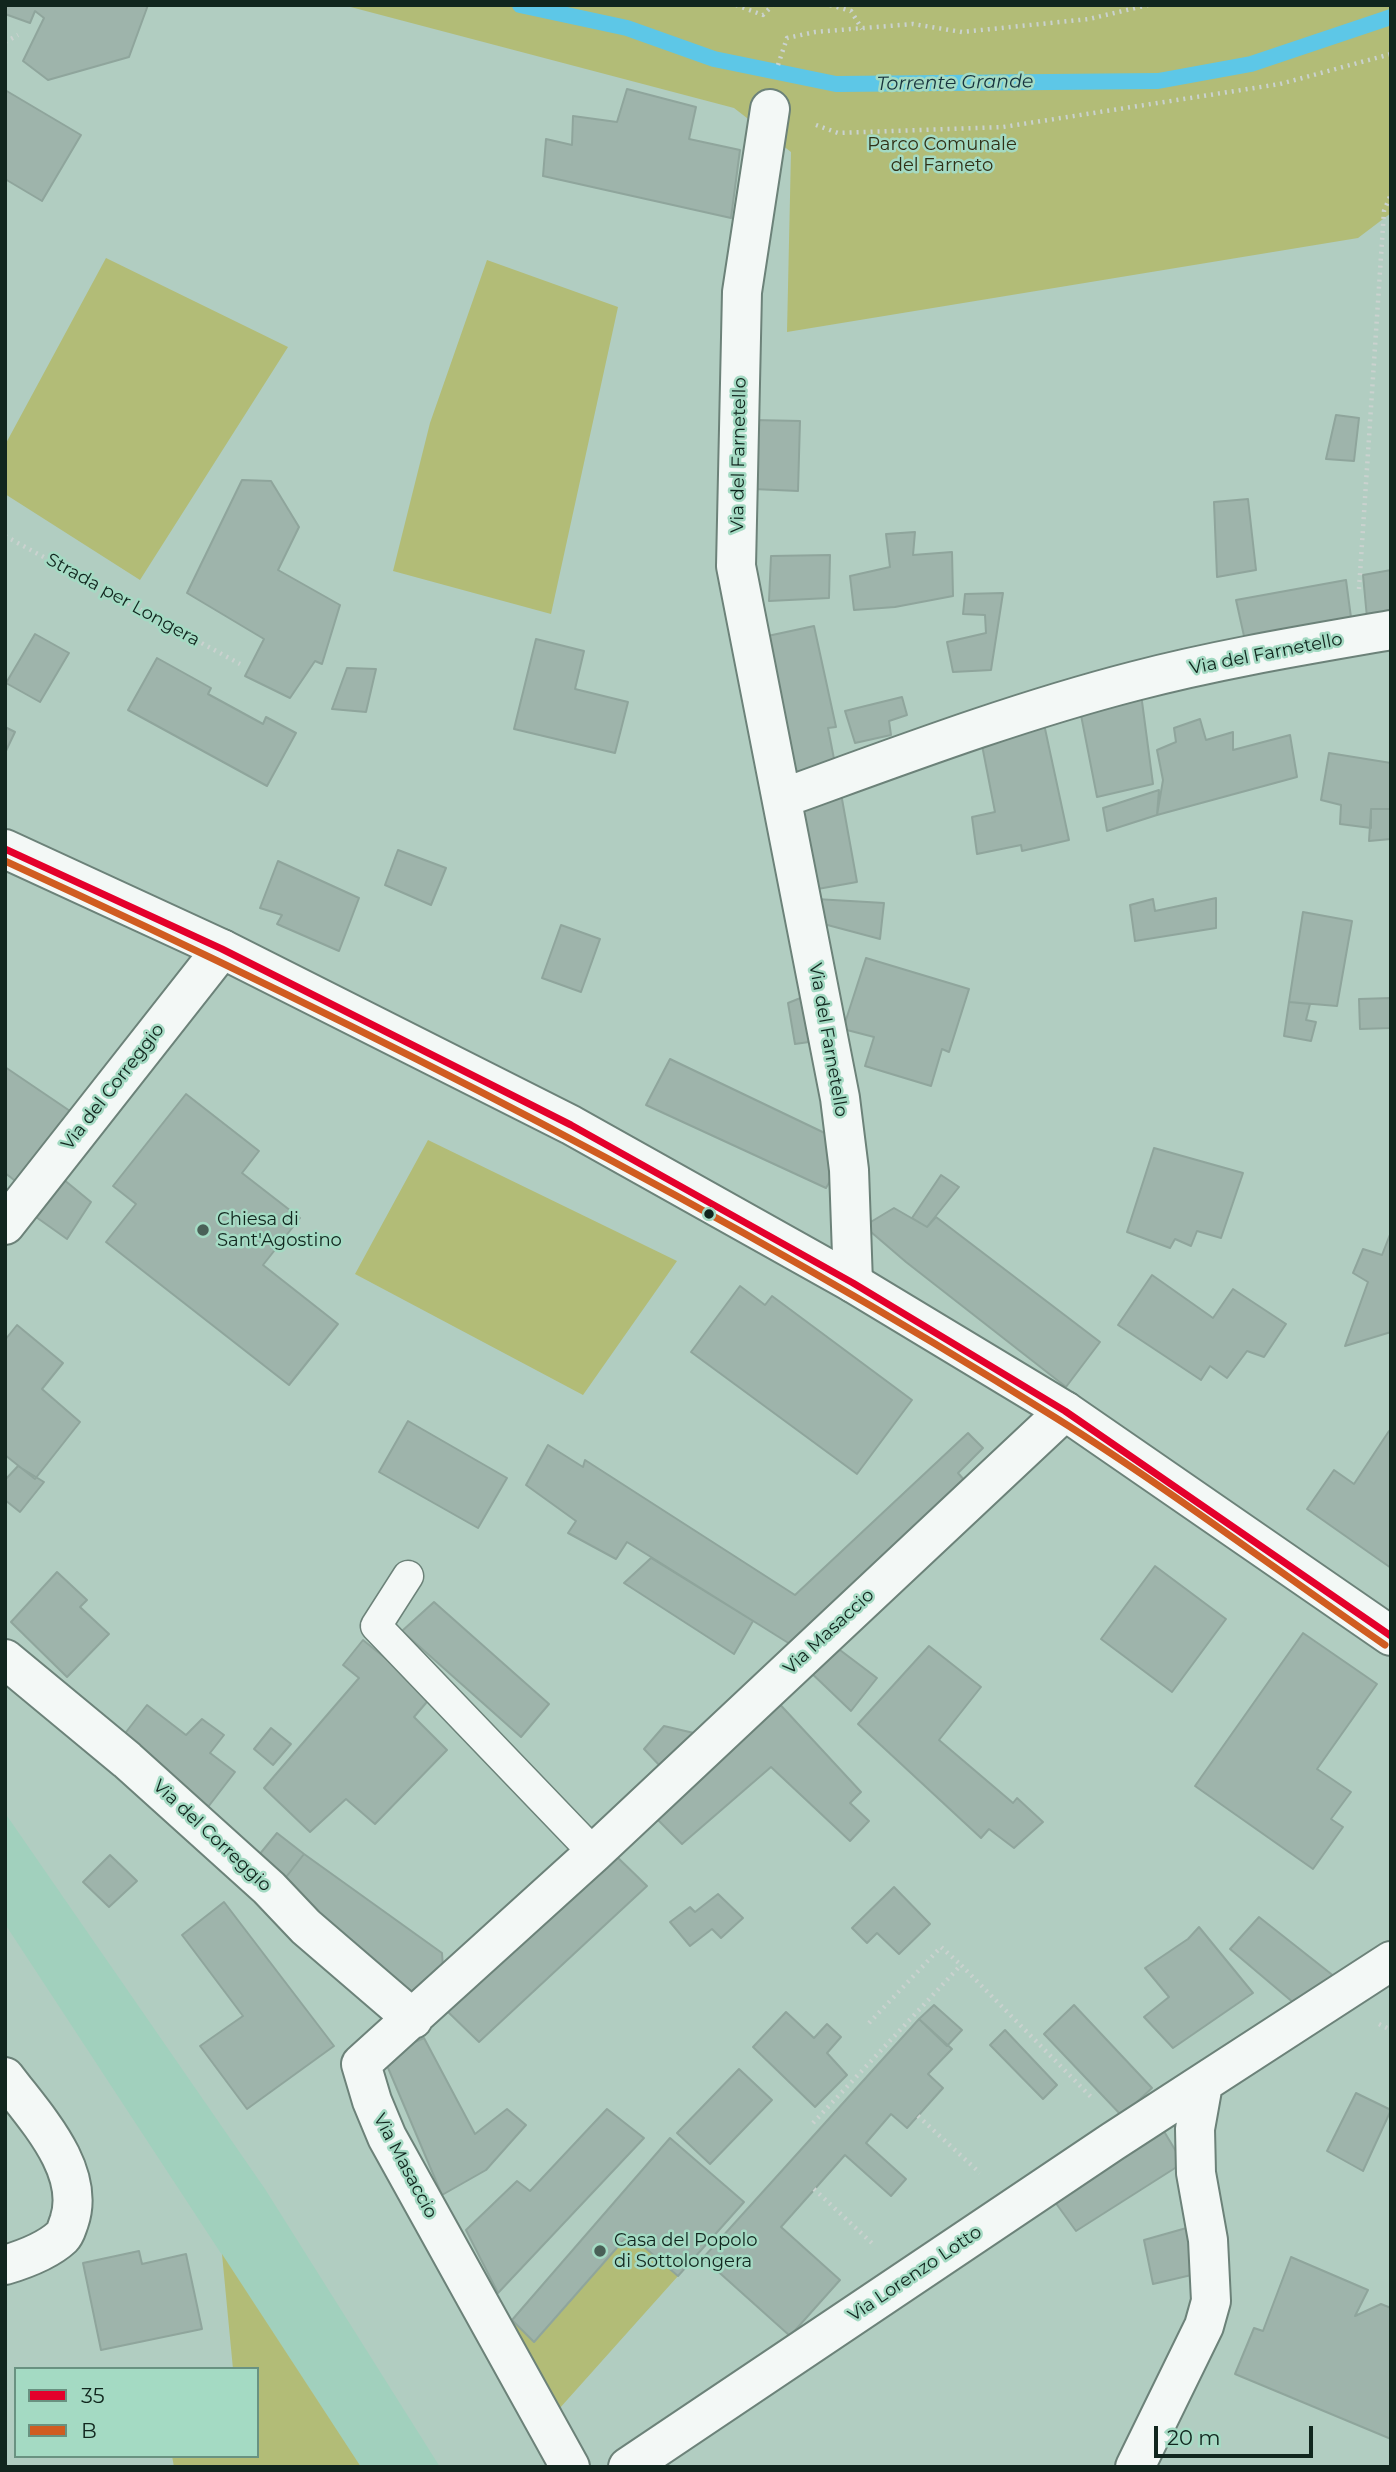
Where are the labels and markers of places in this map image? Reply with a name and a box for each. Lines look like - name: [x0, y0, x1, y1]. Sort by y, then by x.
- unlabelled marker: [702, 1207, 716, 1221]
- place label: Chiesa di Sant'Agostino: [217, 1209, 342, 1252]
- marker: Chiesa di Sant'Agostino: [195, 1222, 211, 1238]
- place label: Casa del Popolo di Sottolongera: [614, 2230, 758, 2272]
- marker: Casa del Popolo di Sottolongera: [592, 2243, 608, 2259]

